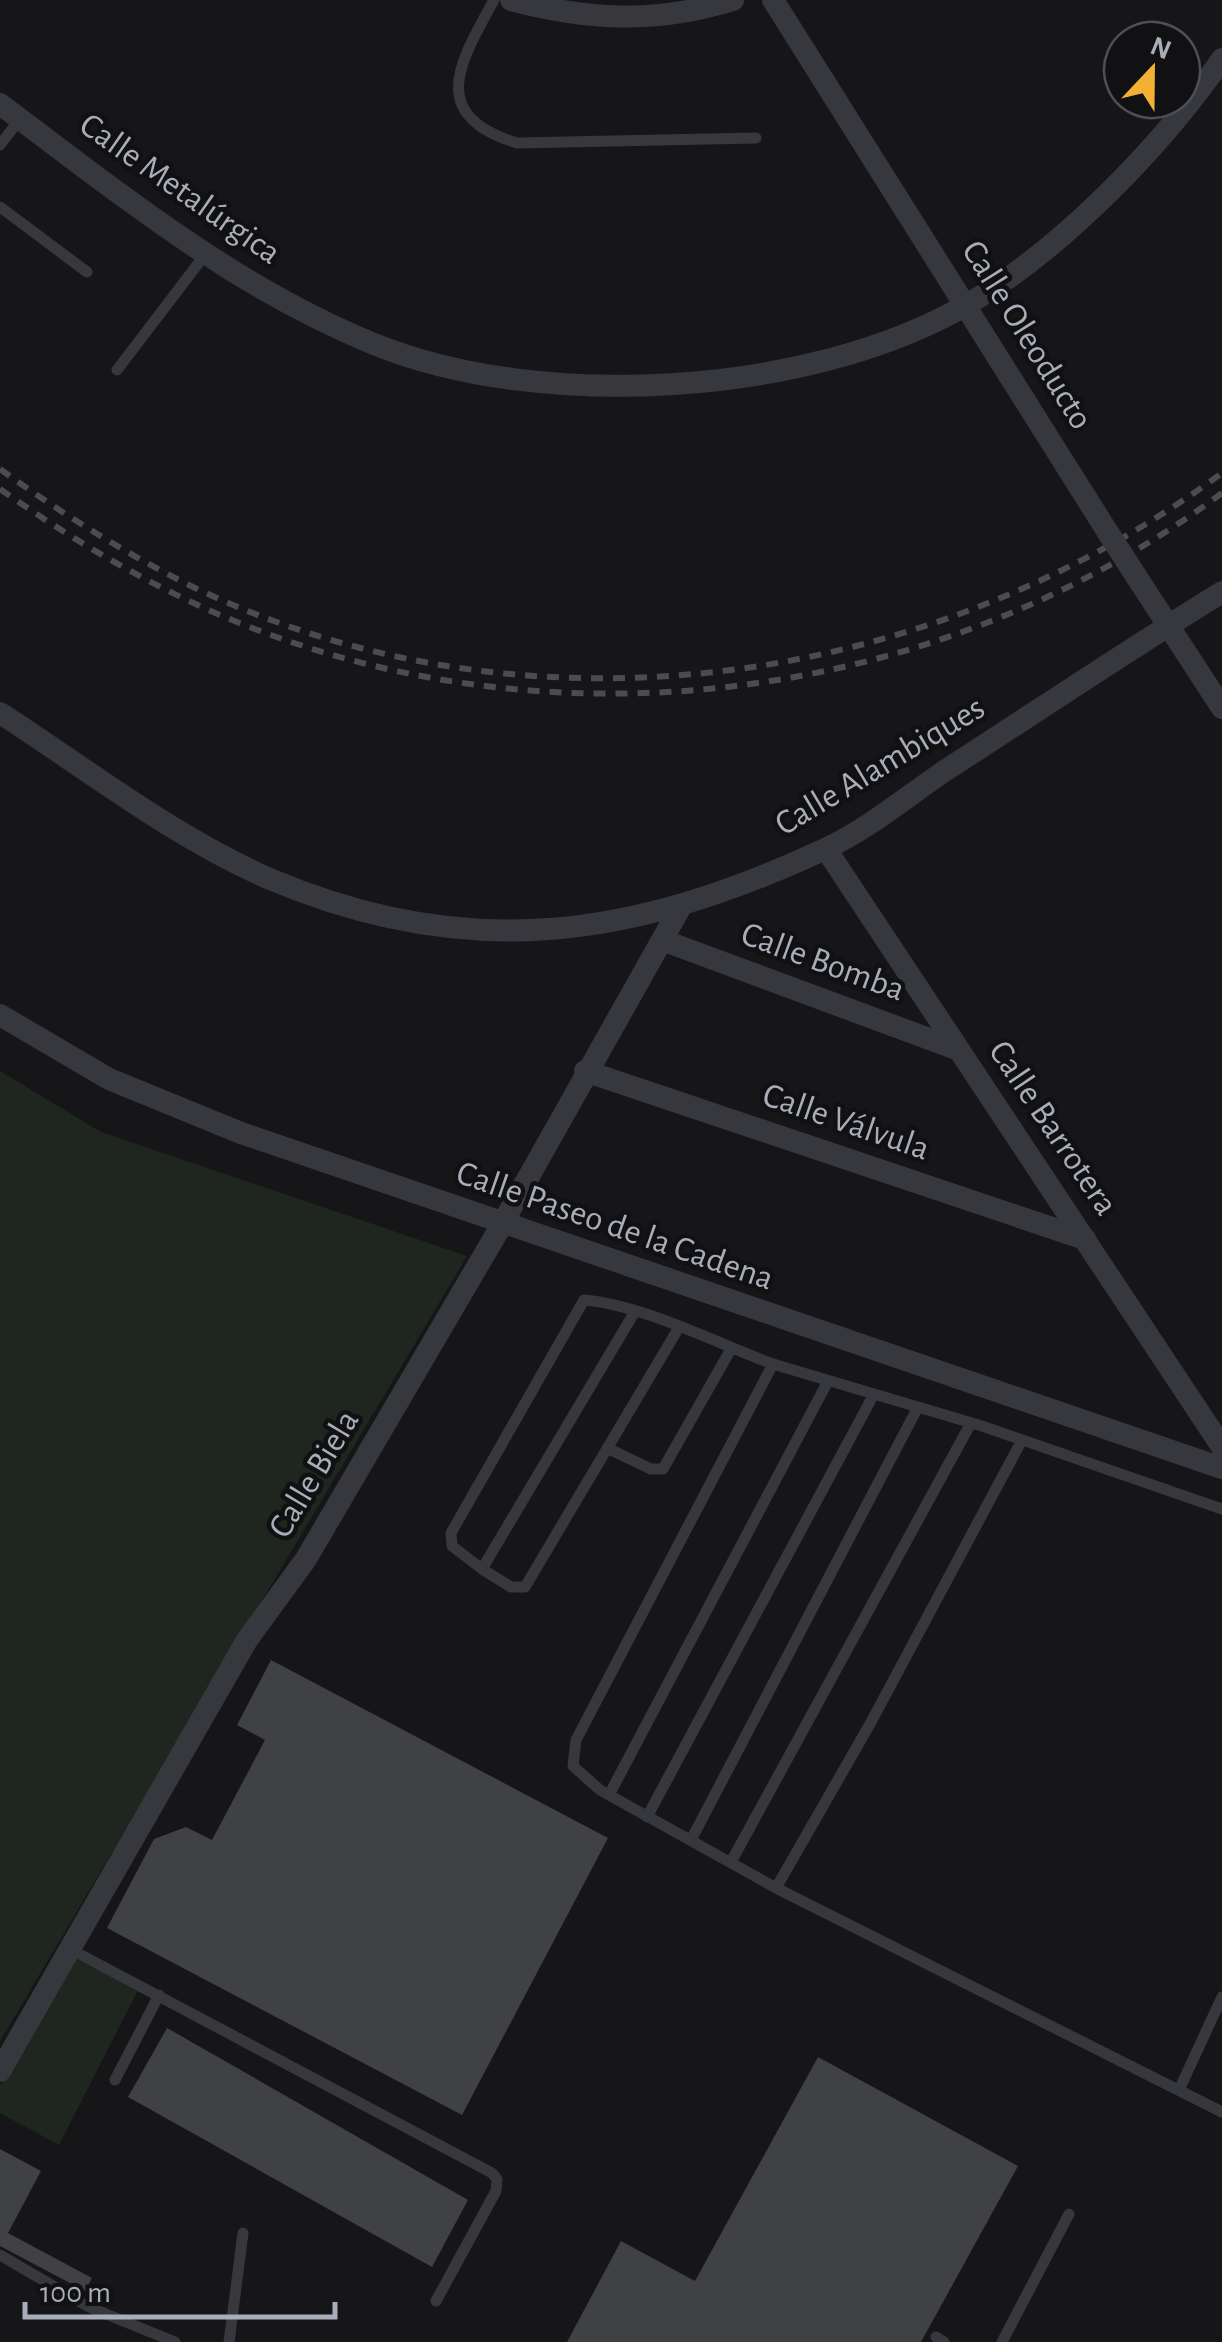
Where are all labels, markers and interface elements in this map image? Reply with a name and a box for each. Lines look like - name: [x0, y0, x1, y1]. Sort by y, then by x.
- north arrow: [1102, 20, 1202, 120]
- text: N: [1146, 32, 1175, 65]
- street label: Calle Metalúrgica: [73, 107, 287, 271]
- street label: Calle Oleoducto: [955, 235, 1099, 435]
- street label: Calle Alambiques: [769, 690, 991, 842]
- street label: Calle Bomba: [737, 916, 909, 1008]
- street label: Calle Barrotera: [982, 1035, 1124, 1221]
- street label: Calle Válvula: [758, 1077, 934, 1167]
- street label: Calle Paseo de la Cadena: [452, 1155, 778, 1297]
- street label: Calle Biela: [262, 1404, 366, 1544]
- scale bar: [25, 2257, 335, 2319]
- text: 100 m: [40, 2278, 111, 2308]

